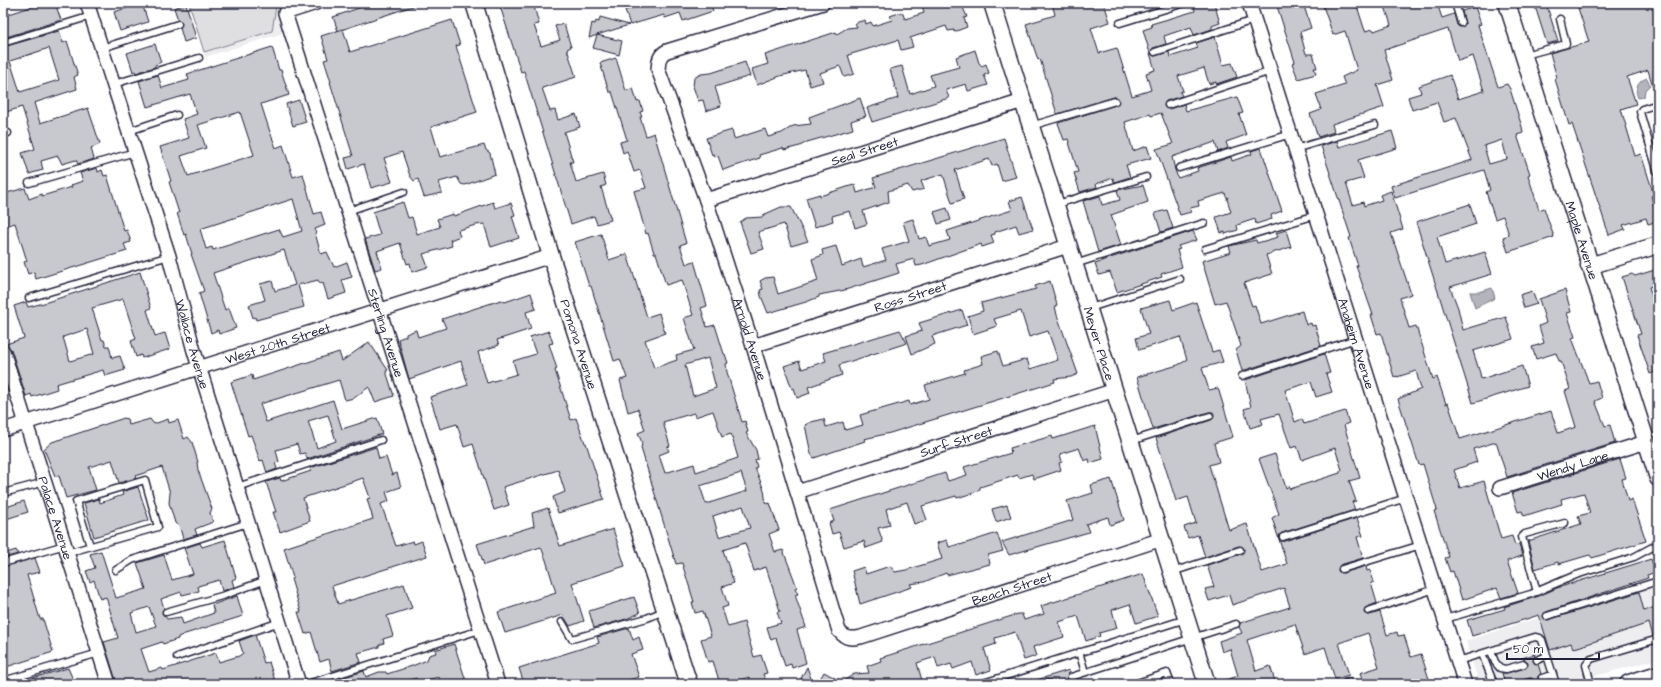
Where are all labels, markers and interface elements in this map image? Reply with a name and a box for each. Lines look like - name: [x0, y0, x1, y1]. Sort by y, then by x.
- street label: Seal Street: [829, 132, 901, 170]
- street label: Maple Avenue: [1561, 199, 1602, 282]
- street label: Ross Street: [872, 277, 950, 317]
- street label: Sterling Avenue: [363, 286, 408, 380]
- street label: Arnold Avenue: [728, 296, 771, 383]
- street label: Anaheim Avenue: [1333, 296, 1379, 391]
- street label: Wallace Avenue: [171, 297, 213, 391]
- street label: Pomona Avenue: [556, 297, 601, 392]
- street label: Meyer Place: [1078, 304, 1119, 383]
- street label: West 20th Street: [223, 318, 333, 369]
- street label: Surf Street: [918, 422, 996, 462]
- street label: Wendy Lane: [1535, 446, 1611, 486]
- street label: Palace Avenue: [33, 474, 77, 562]
- street label: Beach Street: [970, 567, 1055, 610]
- scale bar: [1507, 635, 1599, 661]
- text: 50 m: [1513, 641, 1544, 658]

